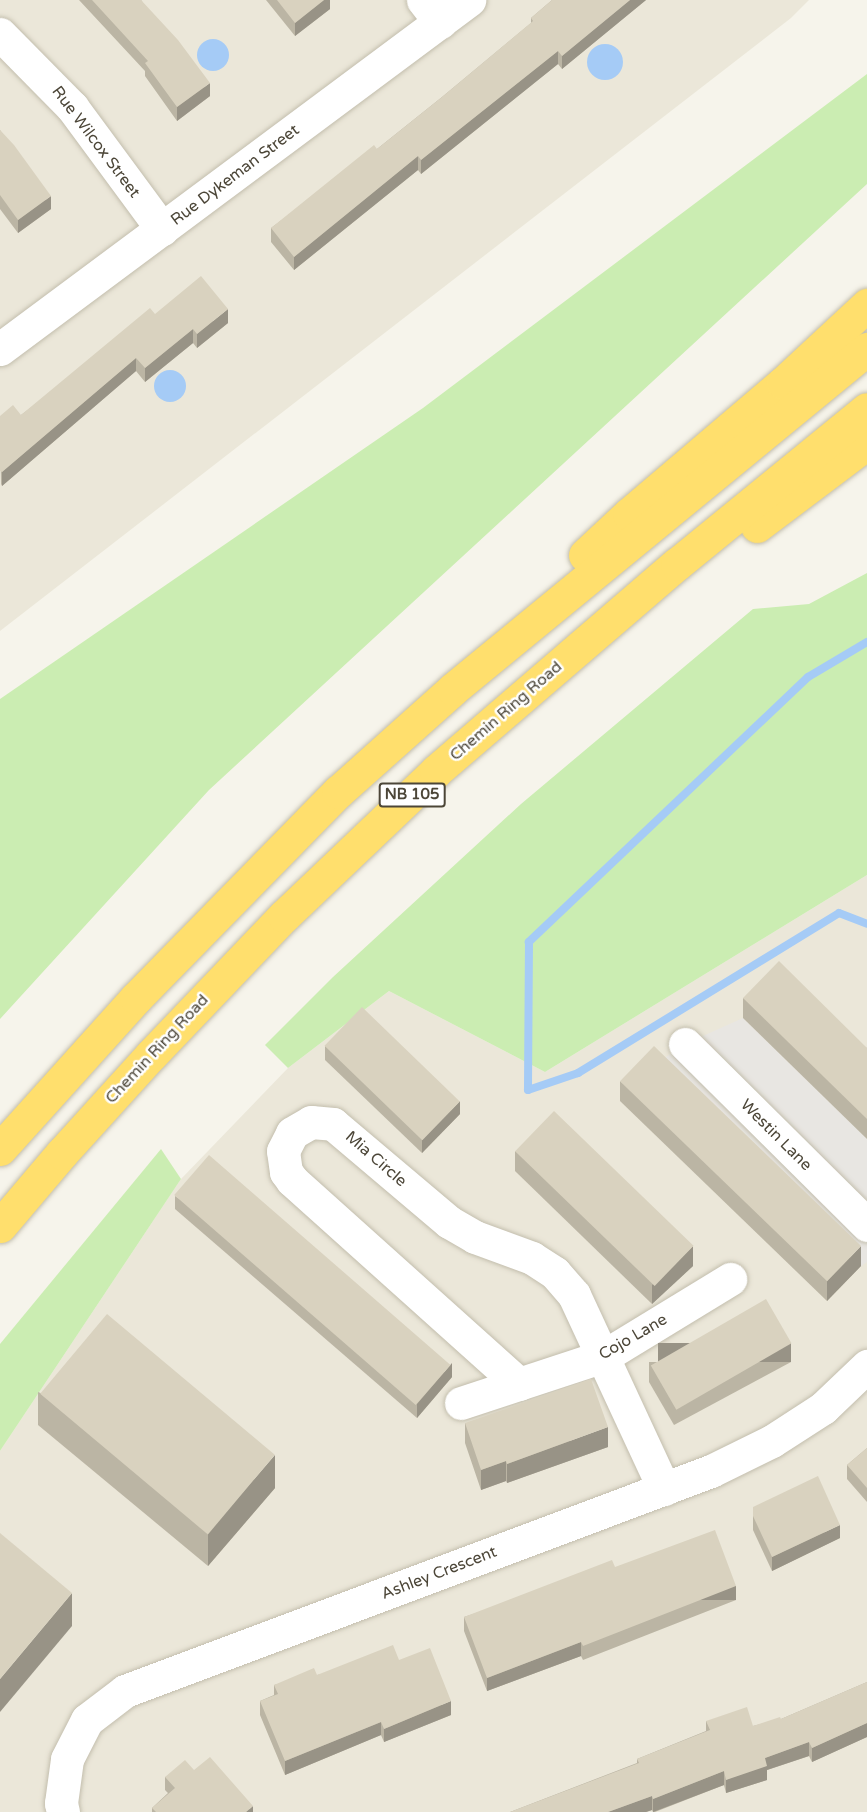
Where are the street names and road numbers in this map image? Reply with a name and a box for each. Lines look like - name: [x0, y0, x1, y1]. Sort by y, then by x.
- street label: Rue Wilcox Street: [48, 82, 144, 202]
- street label: Rue Dykeman Street: [167, 120, 303, 230]
- street label: Chemin Ring Road: [446, 657, 566, 765]
- road number: NB 105: [378, 783, 446, 807]
- street label: Chemin Ring Road: [102, 990, 212, 1108]
- street label: Westin Lane: [736, 1095, 816, 1175]
- street label: Mia Circle: [341, 1127, 411, 1191]
- street label: Cojo Lane: [595, 1310, 671, 1364]
- street label: Ashley Crescent: [379, 1542, 499, 1604]

